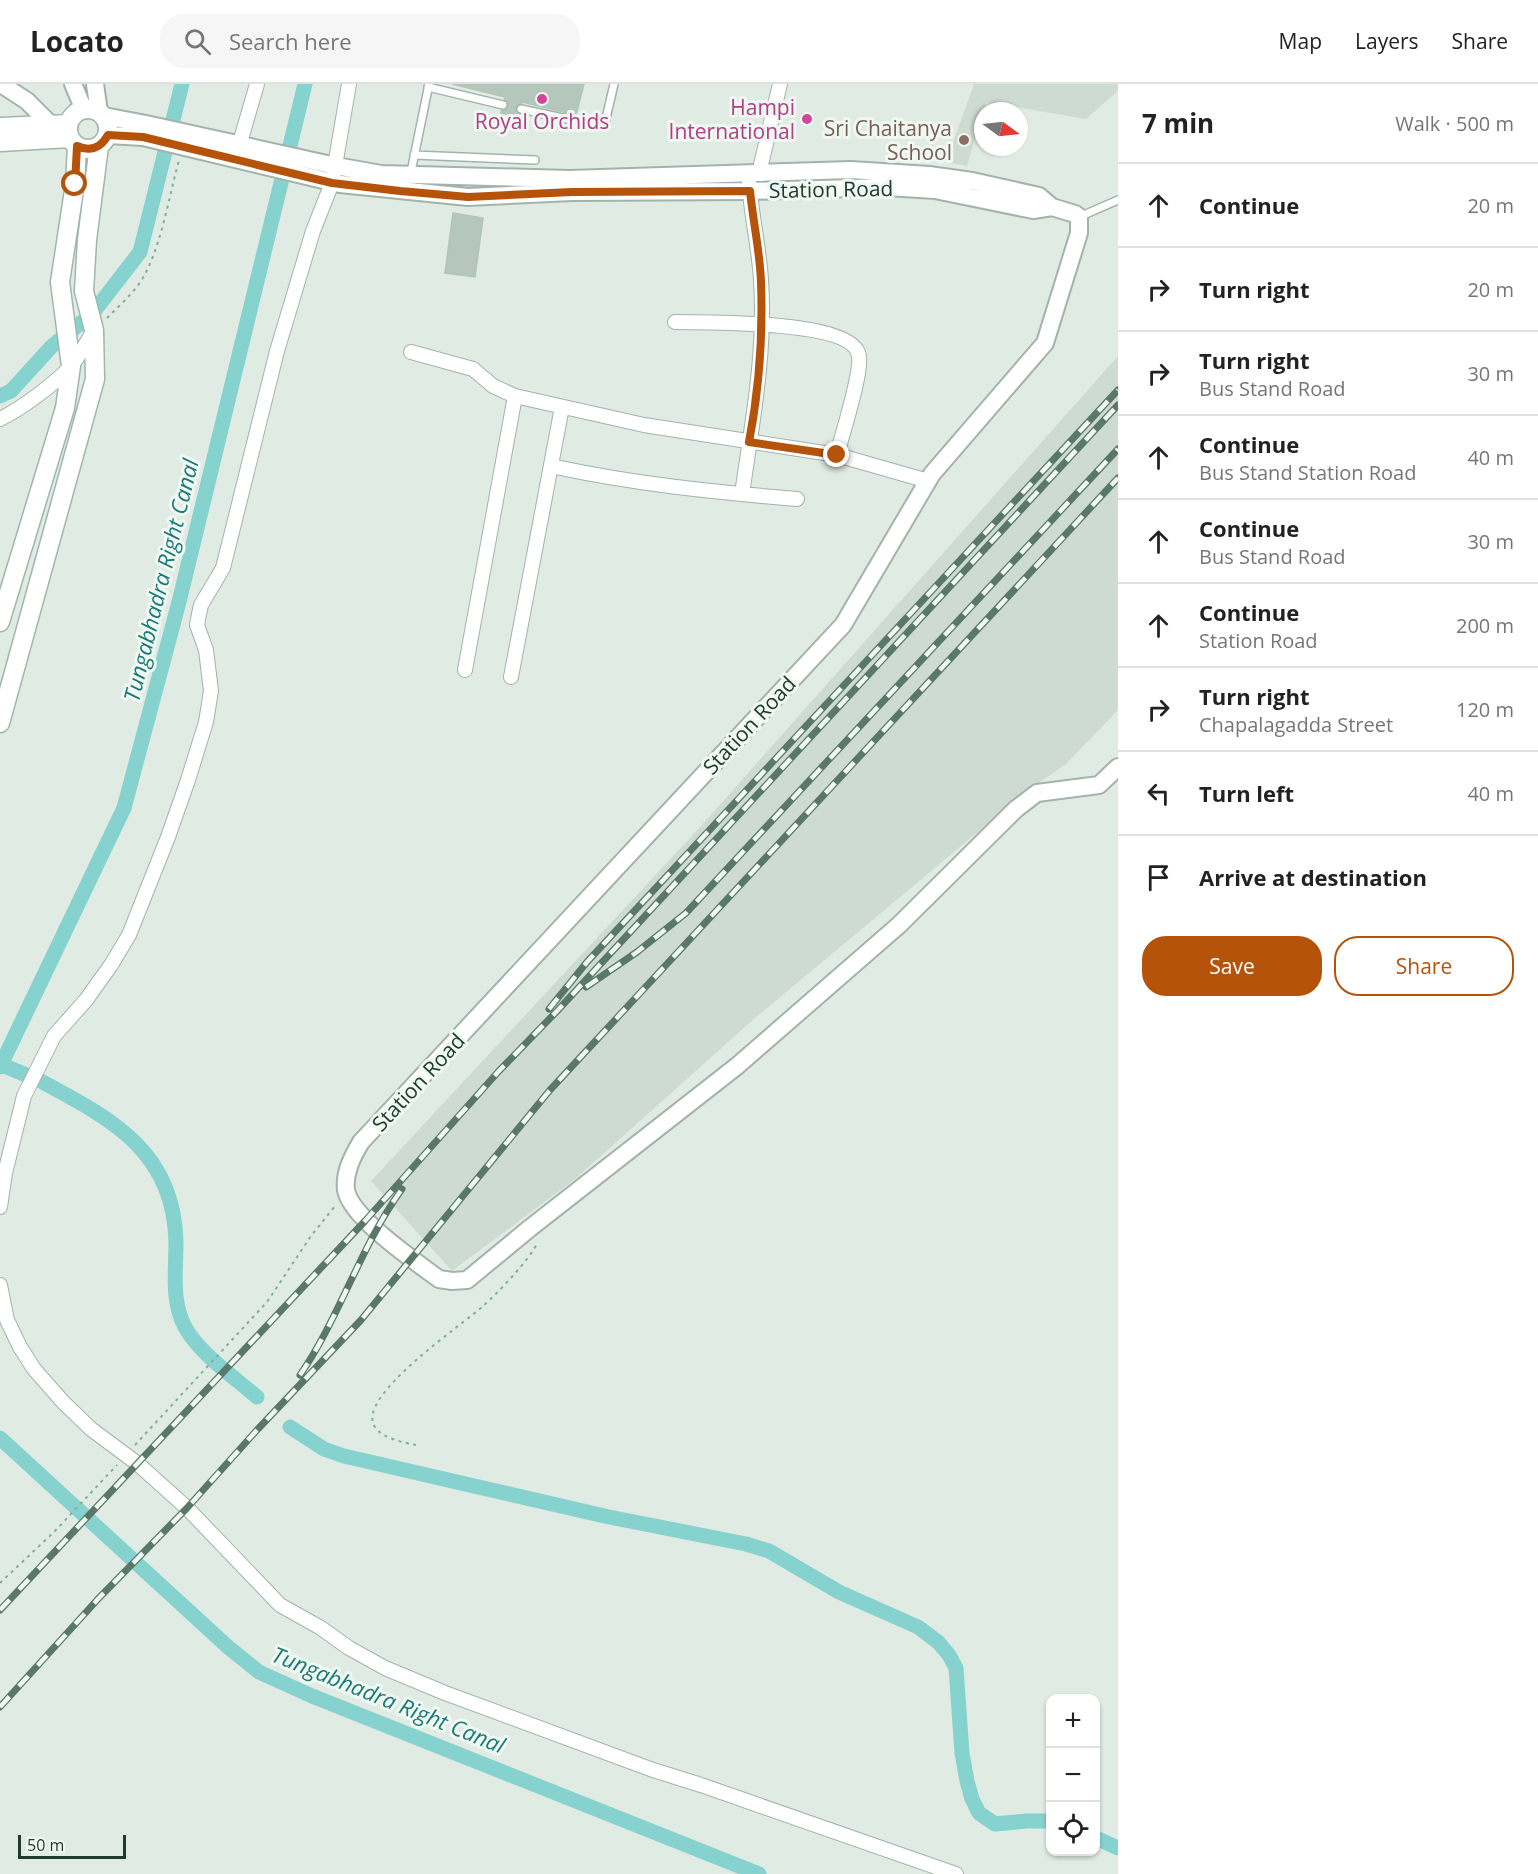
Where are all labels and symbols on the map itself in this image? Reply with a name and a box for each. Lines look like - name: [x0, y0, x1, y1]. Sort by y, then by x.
- marker: Royal Orchids: [535, 92, 549, 106]
- place label: Hampi International: [669, 93, 795, 145]
- north arrow: [974, 102, 1028, 156]
- place label: Royal Orchids: [475, 107, 609, 135]
- marker: Hampi International: [800, 112, 814, 126]
- place label: Sri Chaitanya School: [824, 114, 952, 166]
- marker: Sri Chaitanya School: [957, 133, 971, 147]
- route start: [61, 170, 87, 196]
- street label: Station Road: [768, 174, 894, 204]
- route end: [823, 441, 849, 467]
- water label: Tungabhadra Right Canal: [115, 455, 205, 704]
- street label: Station Road: [696, 670, 802, 780]
- street label: Station Road: [365, 1027, 471, 1137]
- water label: Tungabhadra Right Canal: [268, 1638, 510, 1760]
- scale bar: [18, 1832, 126, 1860]

